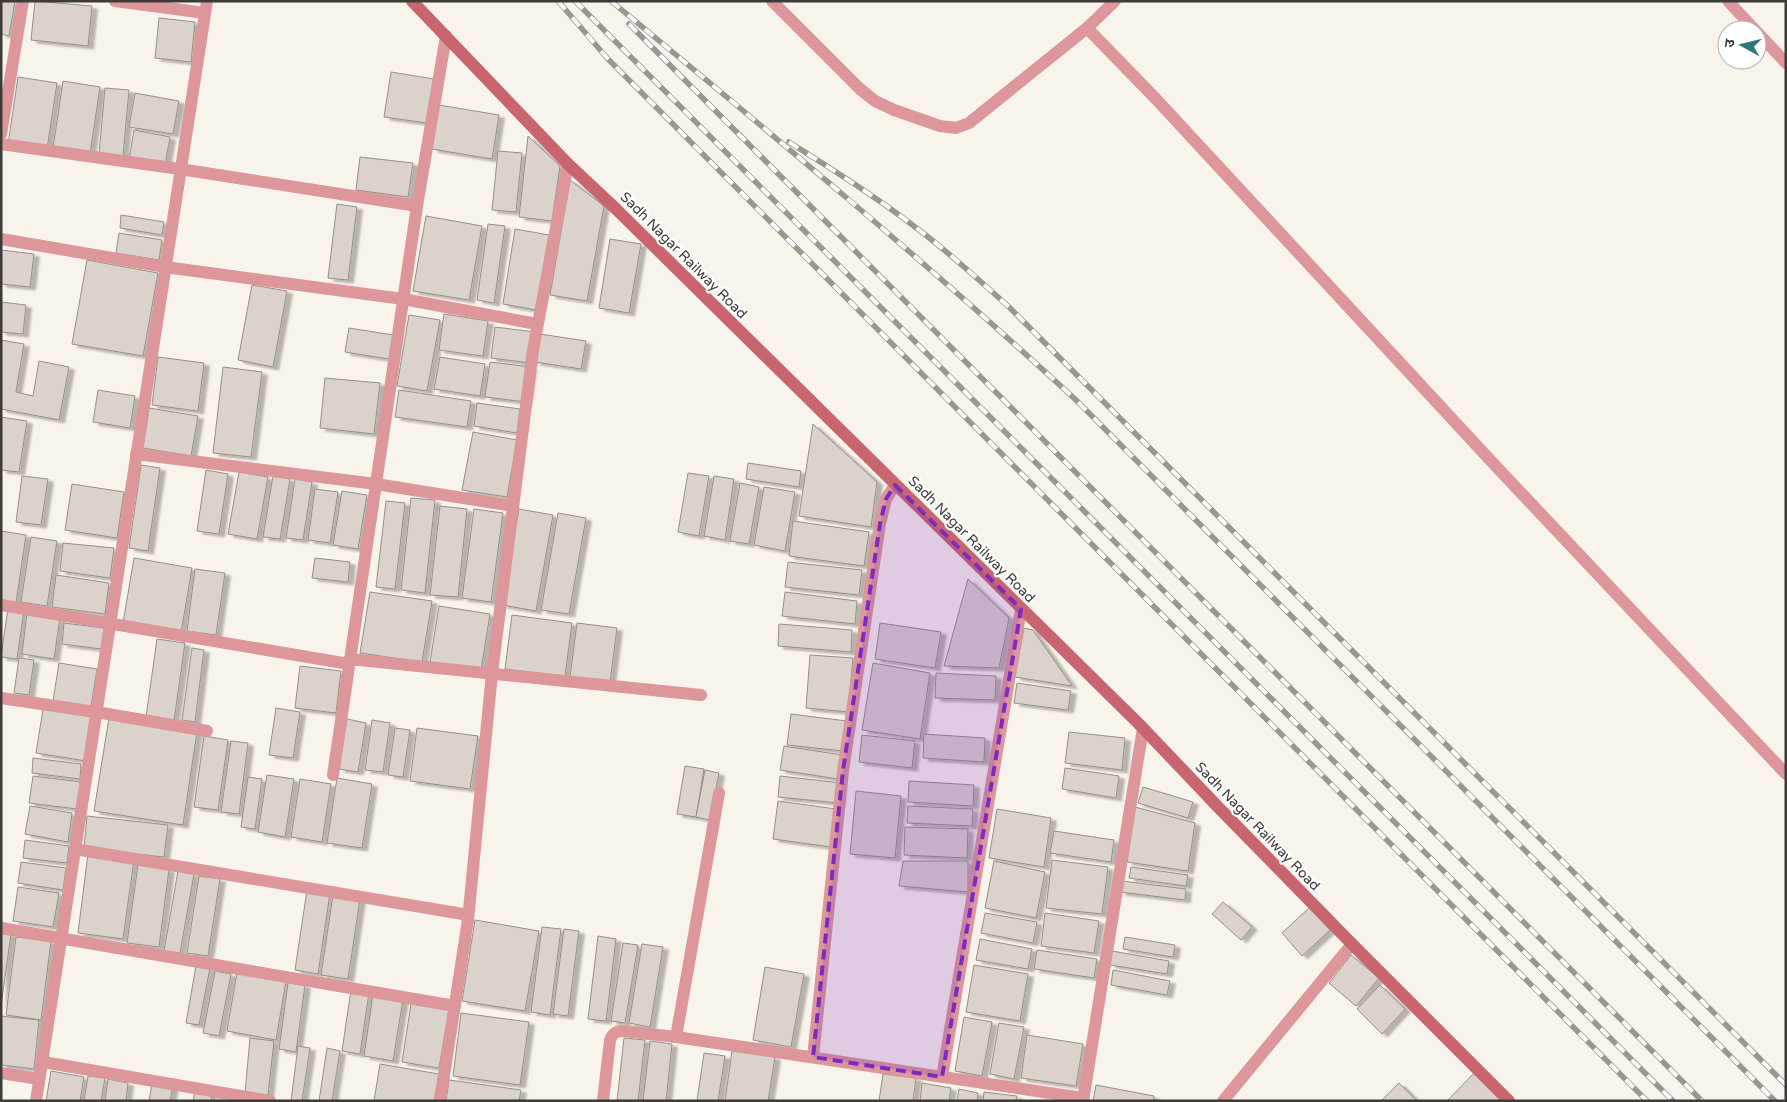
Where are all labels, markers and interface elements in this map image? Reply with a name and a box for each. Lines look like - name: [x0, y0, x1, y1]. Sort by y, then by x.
- north arrow: [1717, 20, 1767, 70]
- text: उ: [1721, 37, 1739, 49]
- street label: Sadh Nagar Railway Road: [617, 188, 751, 322]
- street label: Sadh Nagar Railway Road: [905, 472, 1039, 606]
- street label: Sadh Nagar Railway Road: [1192, 759, 1324, 894]

